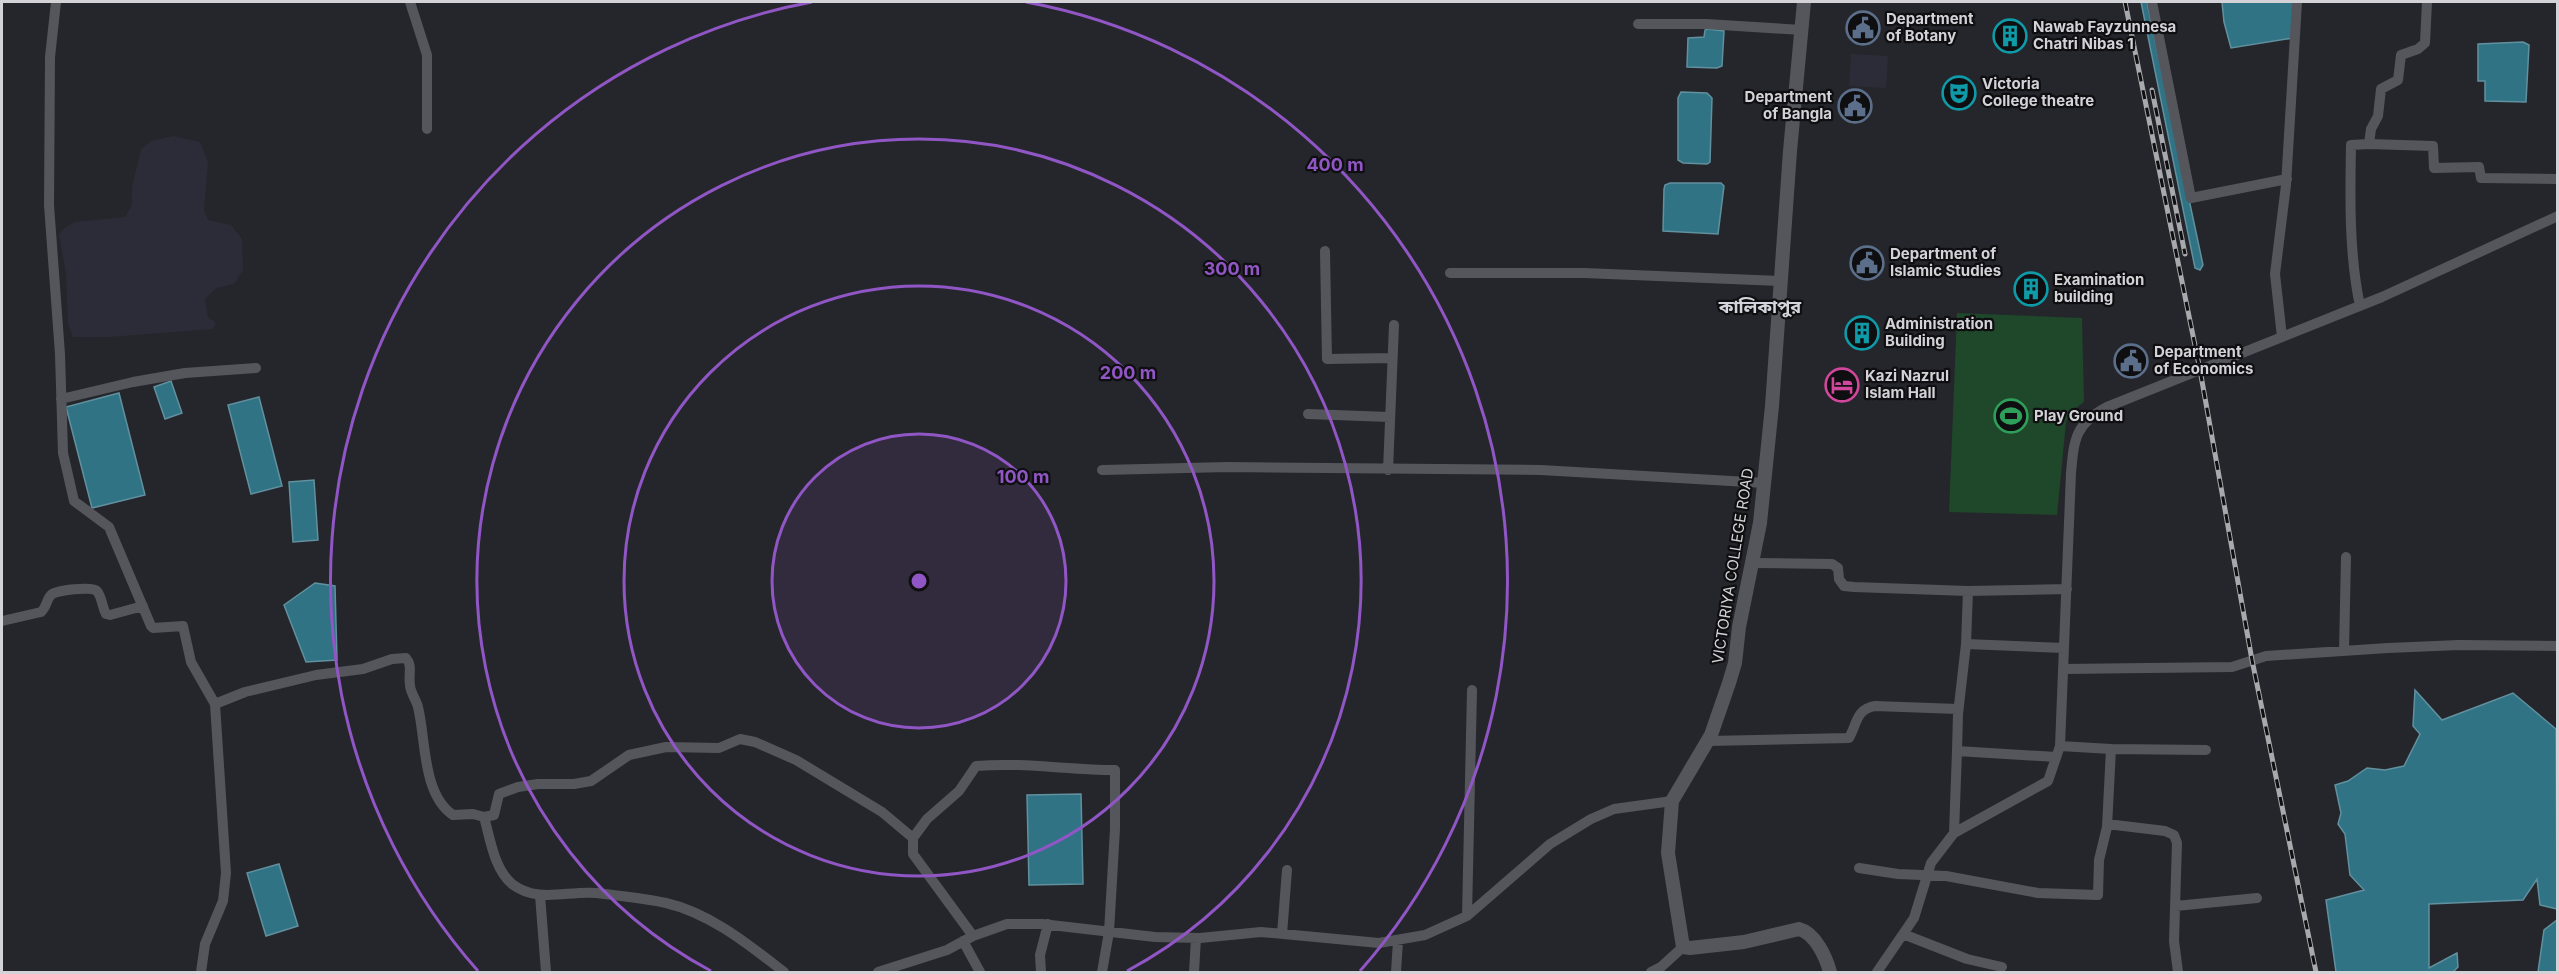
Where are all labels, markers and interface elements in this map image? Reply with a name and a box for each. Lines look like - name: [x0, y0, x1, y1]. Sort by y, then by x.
- place label: Department of Botany: [1886, 9, 1974, 45]
- public building icon: Department of Botany: [1845, 10, 1881, 46]
- place label: Nawab Fayzunnesa Chatri Nibas 1: [2033, 17, 2176, 53]
- building icon: Nawab Fayzunnesa Chatri Nibas 1: [1992, 18, 2028, 54]
- place label: Victoria College theatre: [1982, 74, 2094, 110]
- theatre icon: Victoria College theatre: [1941, 75, 1977, 111]
- place label: Department of Bangla: [1745, 87, 1832, 123]
- public building icon: Department of Bangla: [1837, 88, 1873, 124]
- text: 400 m: [1306, 154, 1364, 175]
- place label: Department of Islamic Studies: [1890, 244, 2001, 280]
- public building icon: Department of Islamic Studies: [1849, 245, 1885, 281]
- text: 300 m: [1204, 258, 1260, 279]
- place label: Examination building: [2054, 270, 2144, 306]
- building icon: Examination building: [2013, 271, 2049, 307]
- district label: কালিকাপুর: [1718, 296, 1802, 318]
- place label: Administration Building: [1885, 314, 1993, 350]
- building icon: Administration Building: [1844, 315, 1880, 351]
- place label: Department of Economics: [2154, 342, 2253, 378]
- public building icon: Department of Economics: [2113, 343, 2149, 379]
- text: 200 m: [1100, 362, 1156, 383]
- place label: Kazi Nazrul Islam Hall: [1865, 366, 1949, 402]
- hotel icon: Kazi Nazrul Islam Hall: [1824, 367, 1860, 403]
- sports icon: Play Ground: [1993, 398, 2029, 434]
- place label: Play Ground: [2034, 406, 2123, 425]
- text: 100 m: [997, 466, 1049, 487]
- street label: VICTORIYA COLLEGE ROAD: [1708, 467, 1757, 665]
- centre of rings: [909, 571, 929, 591]

